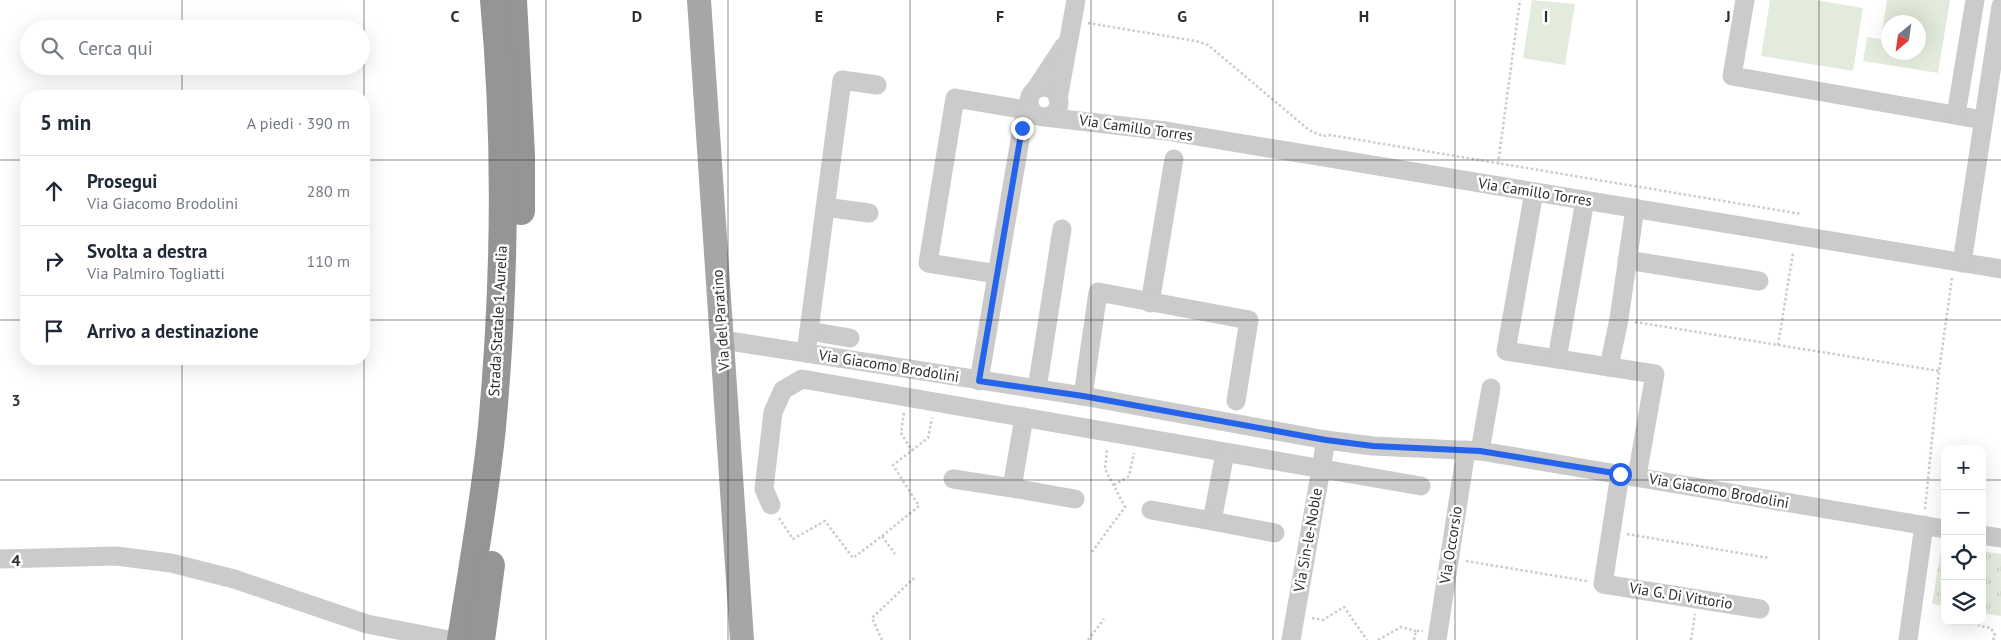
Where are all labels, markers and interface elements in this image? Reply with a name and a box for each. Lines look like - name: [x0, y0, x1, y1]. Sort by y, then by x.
- text: C: [451, 6, 460, 26]
- text: D: [632, 6, 642, 26]
- text: E: [815, 6, 823, 26]
- text: F: [996, 6, 1004, 26]
- text: G: [1177, 6, 1187, 26]
- text: H: [1359, 6, 1369, 26]
- text: I: [1544, 6, 1548, 26]
- text: J: [1724, 6, 1731, 26]
- north arrow: [1881, 15, 1926, 60]
- search box: [20, 20, 370, 75]
- icon: search: [38, 34, 66, 62]
- text: Cerca qui: [78, 36, 153, 60]
- text: 5 min: [40, 109, 91, 136]
- street label: Via Camillo Torres: [1077, 110, 1194, 145]
- text: A piedi · 390 m: [247, 113, 350, 133]
- route end: [1011, 117, 1034, 140]
- text: Prosegui: [87, 169, 157, 193]
- street label: Via Camillo Torres: [1476, 173, 1593, 210]
- icon: ahead: [40, 177, 68, 205]
- text: 280 m: [307, 181, 350, 201]
- text: Via Giacomo Brodolini: [87, 193, 238, 213]
- text: Svolta a destra: [87, 239, 208, 263]
- street label: Strada Statale 1 Aurelia: [484, 245, 511, 397]
- icon: right: [40, 247, 68, 275]
- text: 110 m: [307, 251, 350, 271]
- text: Via Palmiro Togliatti: [87, 263, 225, 283]
- street label: Via del Paratino: [707, 269, 734, 372]
- icon: arrive: [40, 317, 68, 345]
- text: Arrivo a destinazione: [87, 319, 259, 343]
- street label: Via Giacomo Brodolini: [817, 345, 961, 386]
- text: 3: [11, 390, 21, 410]
- map controls: [1941, 445, 1986, 625]
- button: +: [1941, 445, 1986, 490]
- route start: [1609, 463, 1632, 486]
- street label: Via Giacomo Brodolini: [1647, 469, 1791, 512]
- street label: Via Sin-le-Noble: [1289, 486, 1326, 594]
- button: −: [1941, 490, 1986, 535]
- street label: Via Occorsio: [1435, 505, 1466, 586]
- button: locate: [1941, 535, 1986, 580]
- text: 4: [11, 550, 21, 570]
- street label: Via G. Di Vittorio: [1627, 578, 1734, 613]
- button: layers: [1941, 580, 1986, 625]

